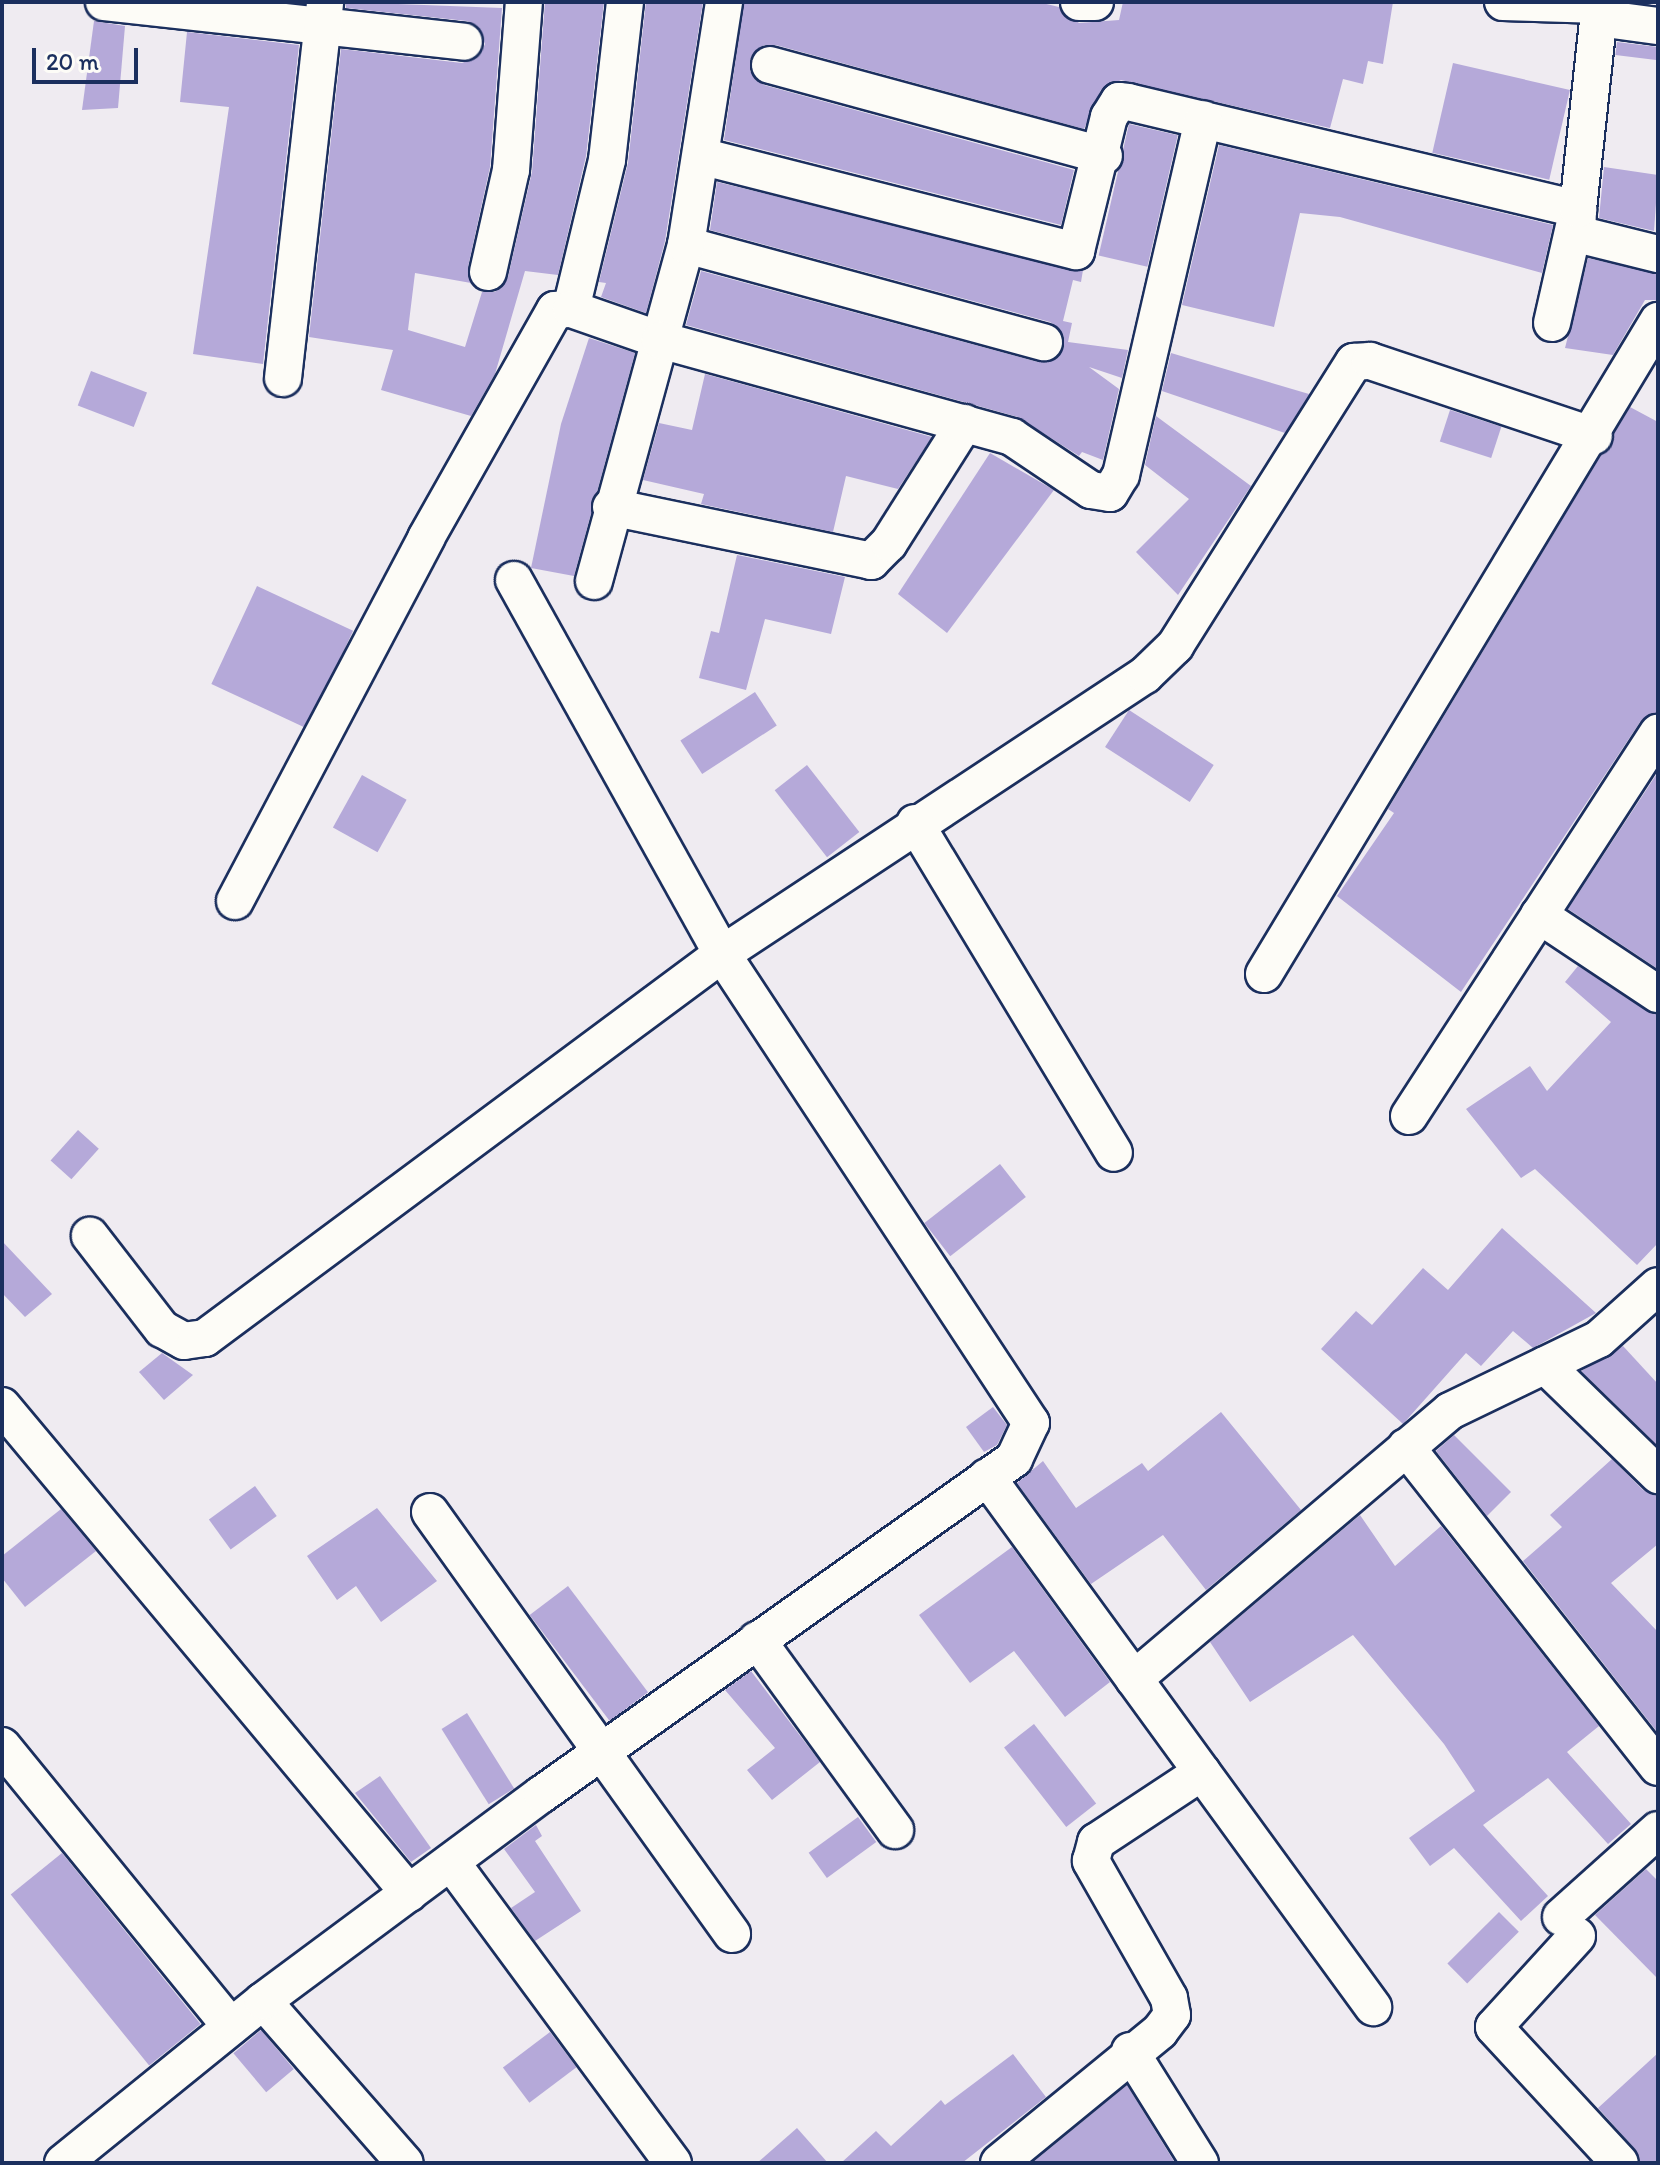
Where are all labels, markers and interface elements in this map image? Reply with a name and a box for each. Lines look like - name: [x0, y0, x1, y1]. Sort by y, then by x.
- scale bar: [36, 32, 142, 82]
- text: 20 m: [46, 47, 99, 76]

